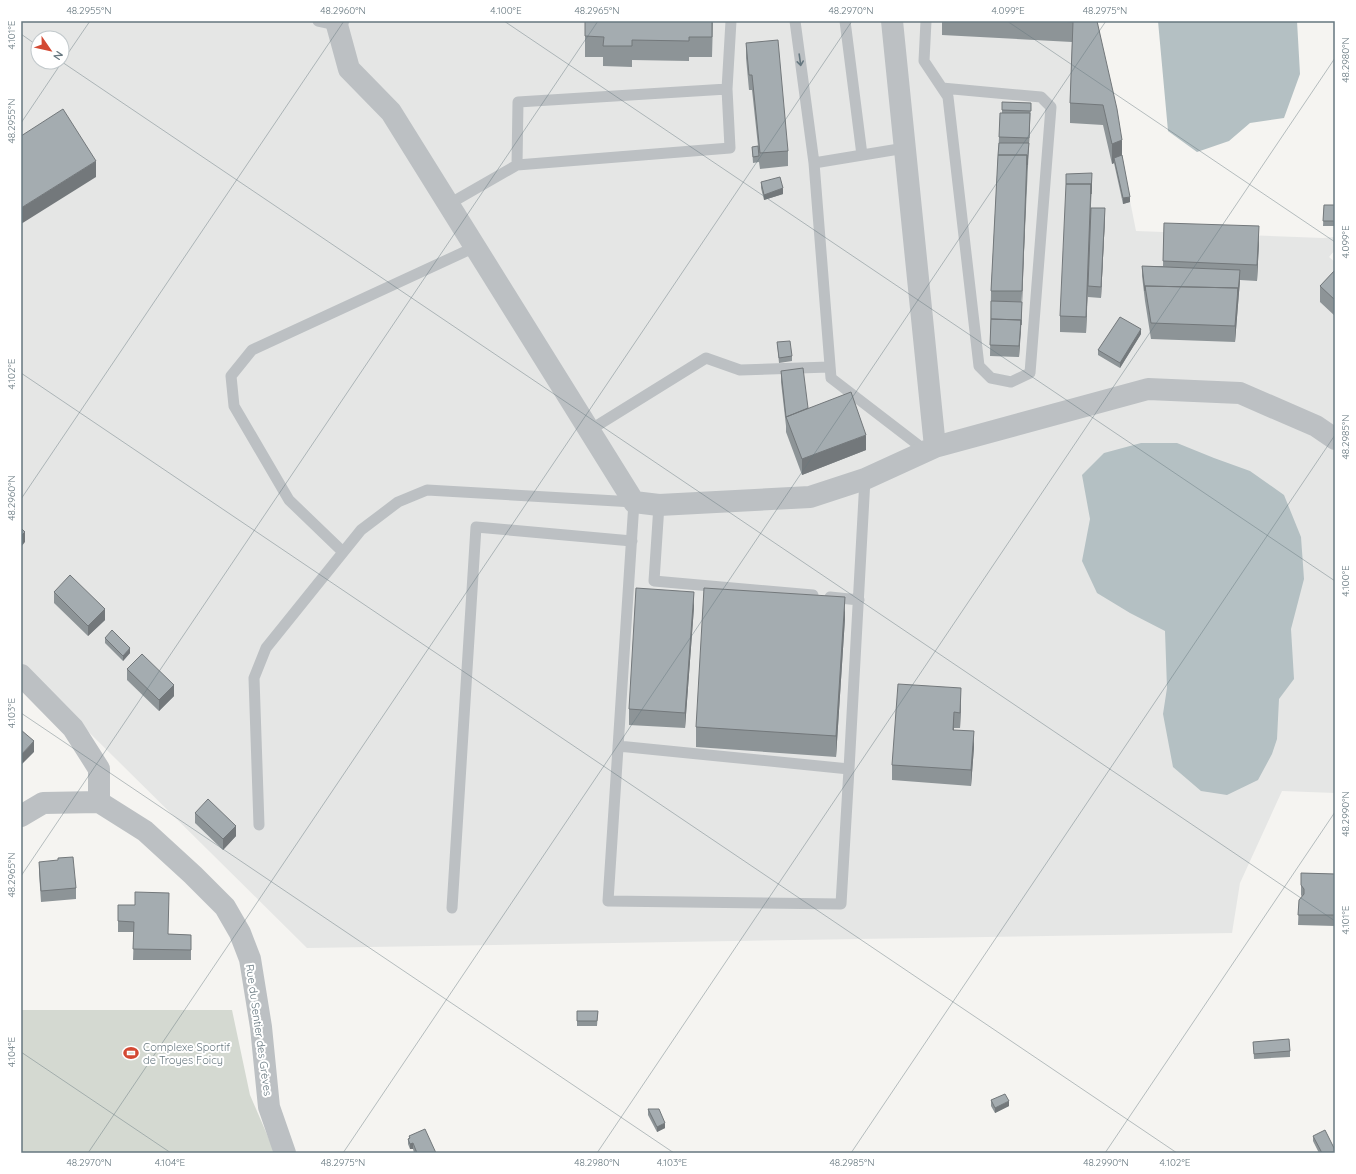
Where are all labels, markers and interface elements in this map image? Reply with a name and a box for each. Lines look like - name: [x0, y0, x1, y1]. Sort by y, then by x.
- text: 48.2955°N: [66, 4, 112, 17]
- text: 48.2960°N: [320, 4, 366, 17]
- text: 4.100°E: [490, 4, 522, 17]
- text: 48.2965°N: [574, 4, 620, 17]
- text: 48.2970°N: [829, 4, 873, 17]
- text: 4.099°E: [991, 4, 1025, 17]
- text: 48.2975°N: [1083, 4, 1127, 17]
- text: 4.101°E: [5, 20, 18, 50]
- north arrow: [30, 30, 70, 70]
- text: 48.2980°N: [1339, 37, 1352, 83]
- text: N: [50, 48, 66, 63]
- one-way arrow: [796, 53, 804, 66]
- text: 48.2955°N: [5, 98, 18, 144]
- text: 4.099°E: [1339, 225, 1352, 259]
- text: 4.102°E: [5, 358, 18, 389]
- text: 48.2985°N: [1339, 414, 1352, 460]
- text: 48.2960°N: [5, 475, 18, 521]
- text: 4.100°E: [1339, 565, 1352, 597]
- text: 4.103°E: [5, 697, 18, 728]
- text: 48.2990°N: [1339, 791, 1352, 837]
- text: 48.2965°N: [5, 852, 18, 898]
- text: 4.101°E: [1339, 905, 1352, 935]
- street label: Rue du Sentier des Grèves: [243, 963, 275, 1097]
- text: 4.104°E: [5, 1036, 18, 1067]
- place label: Complexe Sportif de Troyes Foicy: [143, 1040, 230, 1067]
- sports icon: Complexe Sportif de Troyes Foicy: [122, 1044, 140, 1062]
- text: 48.2970°N: [67, 1156, 111, 1169]
- text: 4.104°E: [155, 1156, 186, 1169]
- text: 48.2975°N: [321, 1156, 365, 1169]
- text: 48.2980°N: [574, 1156, 620, 1169]
- text: 4.103°E: [657, 1156, 688, 1169]
- text: 48.2985°N: [829, 1156, 875, 1169]
- text: 48.2990°N: [1083, 1156, 1129, 1169]
- text: 4.102°E: [1160, 1156, 1191, 1169]

